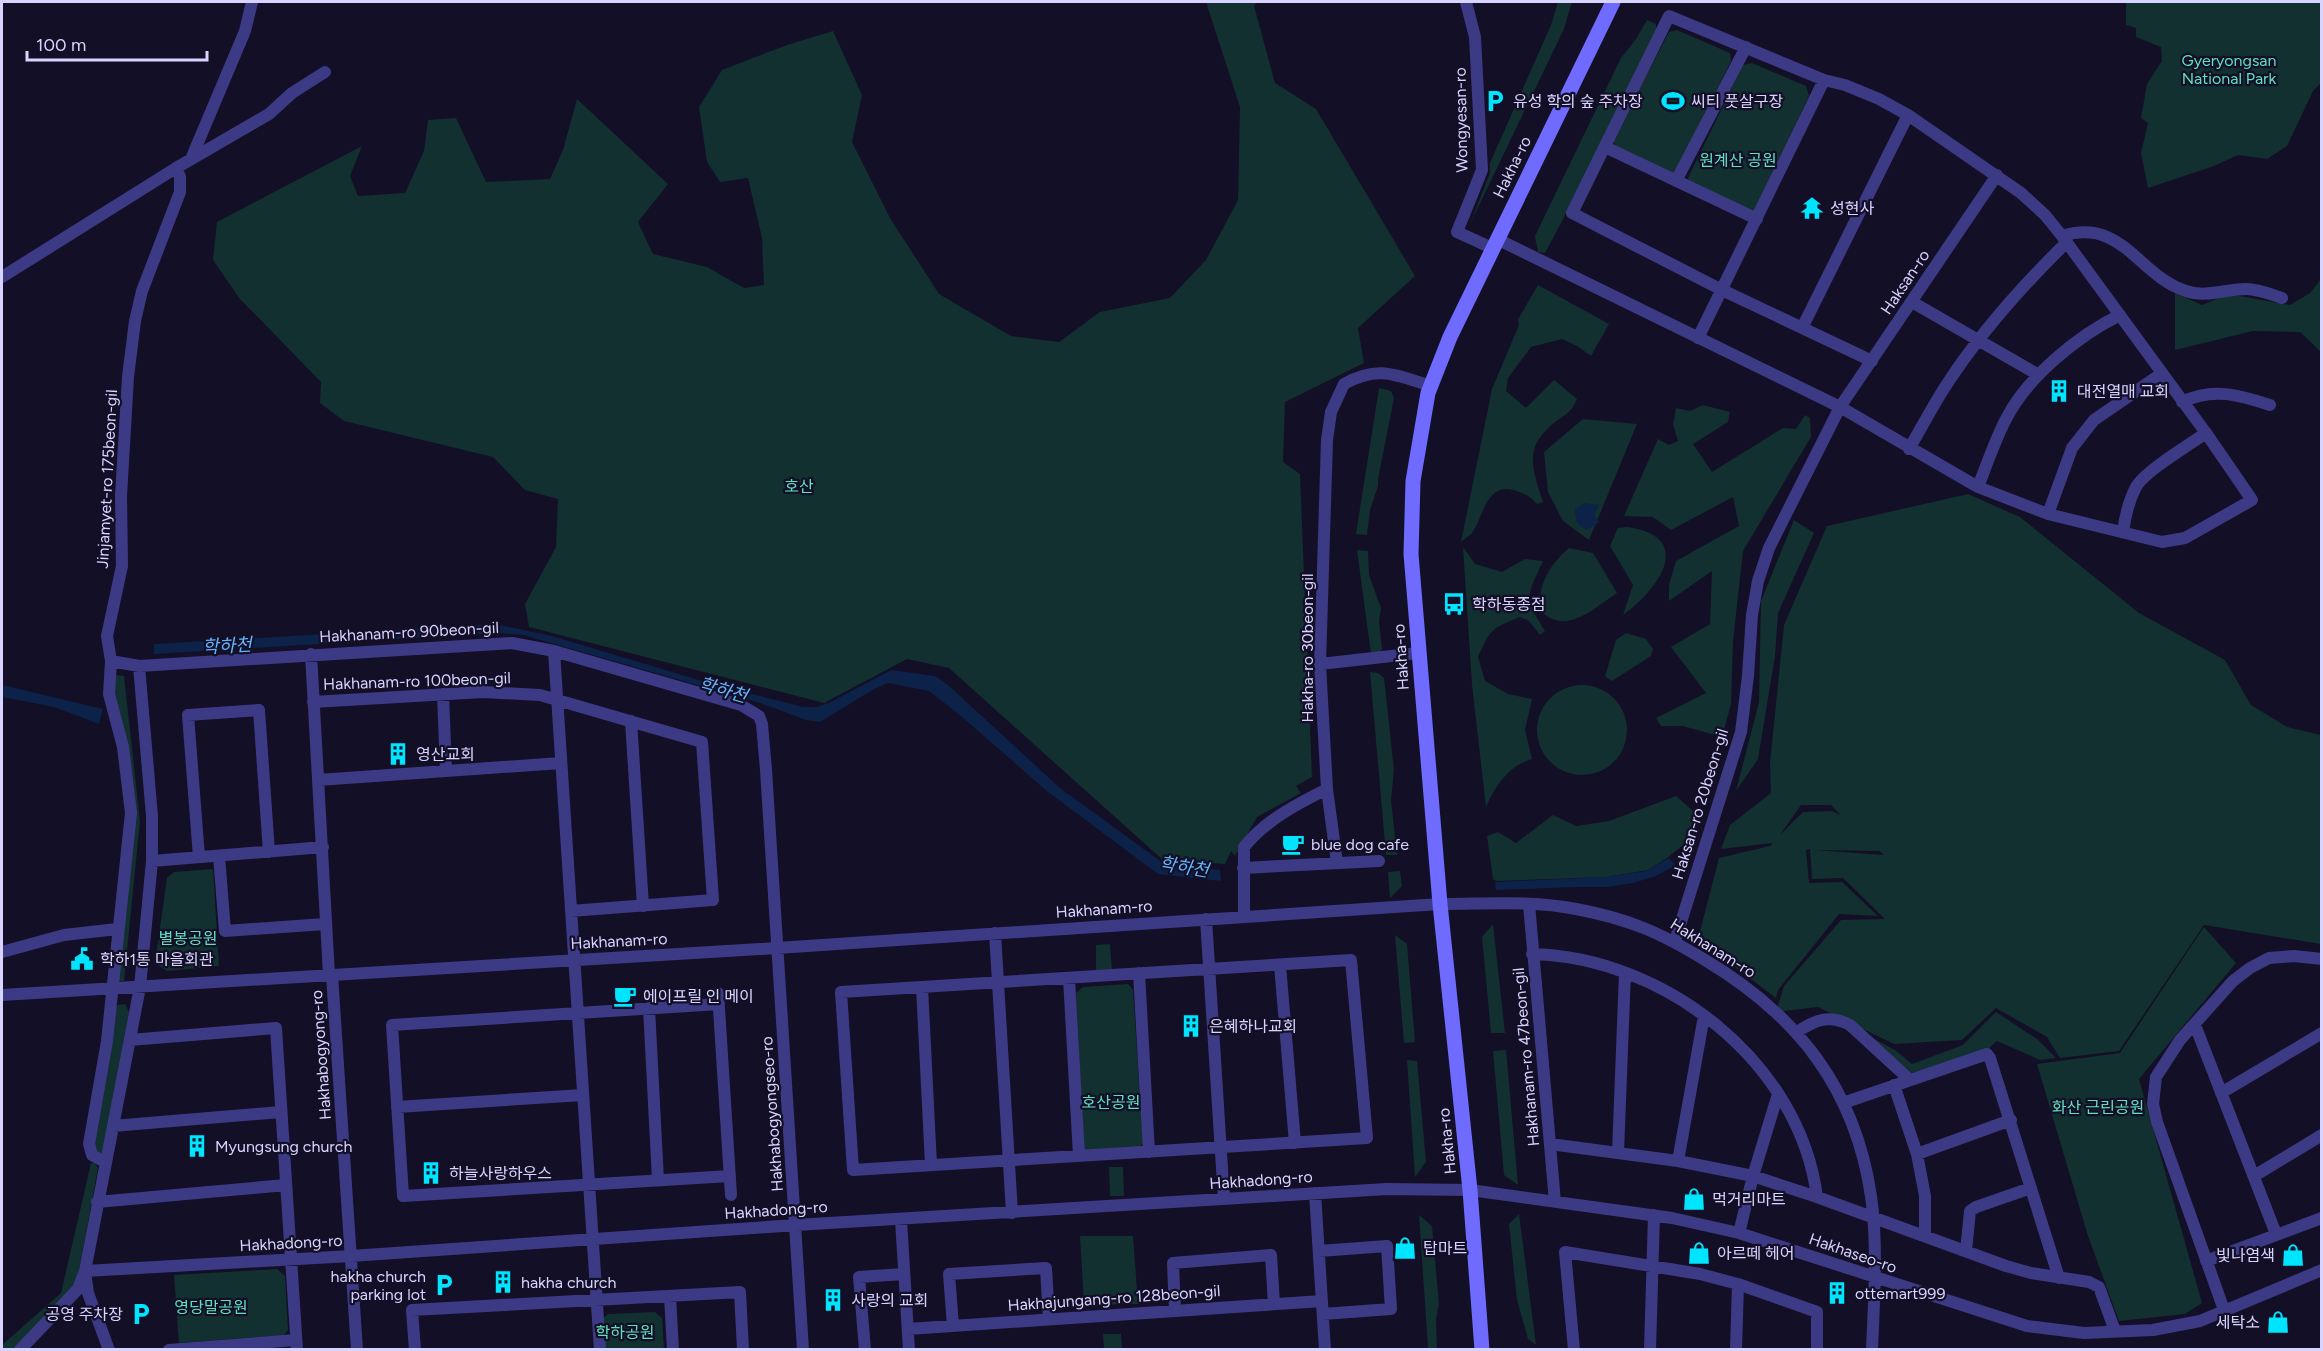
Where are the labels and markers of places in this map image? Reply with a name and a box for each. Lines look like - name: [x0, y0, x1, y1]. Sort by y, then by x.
- parking icon: 유성 학의 숲 주차장: [1482, 88, 1508, 114]
- sports icon: 씨티 풋살구장: [1660, 88, 1686, 114]
- place label: 유성 학의 숲 주차장: [1513, 92, 1643, 111]
- place label: 씨티 풋살구장: [1691, 92, 1784, 111]
- temple icon: 성현사: [1799, 195, 1825, 221]
- place label: 성현사: [1830, 199, 1874, 218]
- building icon: 대전열매 교회: [2046, 378, 2072, 404]
- place label: 대전열매 교회: [2077, 382, 2169, 401]
- bus stop icon: 학하동종점: [1441, 591, 1467, 617]
- place label: 학하동종점: [1472, 595, 1546, 614]
- building icon: 영산교회: [385, 741, 411, 767]
- place label: 영산교회: [416, 745, 475, 764]
- cafe icon: blue dog cafe: [1280, 831, 1306, 857]
- place label: blue dog cafe: [1311, 835, 1409, 854]
- public building icon: 학하1통 마을회관: [69, 946, 95, 972]
- place label: 학하1통 마을회관: [100, 950, 214, 969]
- cafe icon: 에이프릴 인 메이: [612, 983, 638, 1009]
- place label: 에이프릴 인 메이: [643, 987, 754, 1006]
- building icon: 은혜하나교회: [1178, 1013, 1204, 1039]
- place label: 은혜하나교회: [1209, 1017, 1297, 1036]
- building icon: Myungsung church: [184, 1133, 210, 1159]
- place label: Myungsung church: [215, 1137, 352, 1156]
- building icon: 하늘사랑하우스: [418, 1160, 444, 1186]
- place label: 하늘사랑하우스: [449, 1164, 552, 1183]
- shop icon: 먹거리마트: [1681, 1186, 1707, 1212]
- place label: 먹거리마트: [1712, 1190, 1786, 1209]
- shop icon: 탑마트: [1392, 1235, 1418, 1261]
- place label: 탑마트: [1423, 1239, 1467, 1258]
- shop icon: 아르떼 헤어: [1686, 1240, 1712, 1266]
- shop icon: 빛나염색: [2280, 1242, 2306, 1268]
- place label: 아르떼 헤어: [1717, 1244, 1795, 1263]
- place label: 빛나염색: [2216, 1246, 2275, 1265]
- place label: hakha church parking lot: [331, 1267, 426, 1304]
- building icon: hakha church: [490, 1269, 516, 1295]
- parking icon: hakha church parking lot: [431, 1272, 457, 1298]
- place label: hakha church: [521, 1273, 616, 1292]
- building icon: ottemart999: [1824, 1280, 1850, 1306]
- place label: ottemart999: [1855, 1284, 1945, 1303]
- building icon: 사랑의 교회: [820, 1287, 846, 1313]
- place label: 사랑의 교회: [851, 1291, 929, 1310]
- parking icon: 공영 주차장: [128, 1301, 154, 1327]
- place label: 공영 주차장: [45, 1305, 123, 1324]
- shop icon: 세탁소: [2265, 1309, 2291, 1335]
- place label: 세탁소: [2216, 1313, 2260, 1332]

